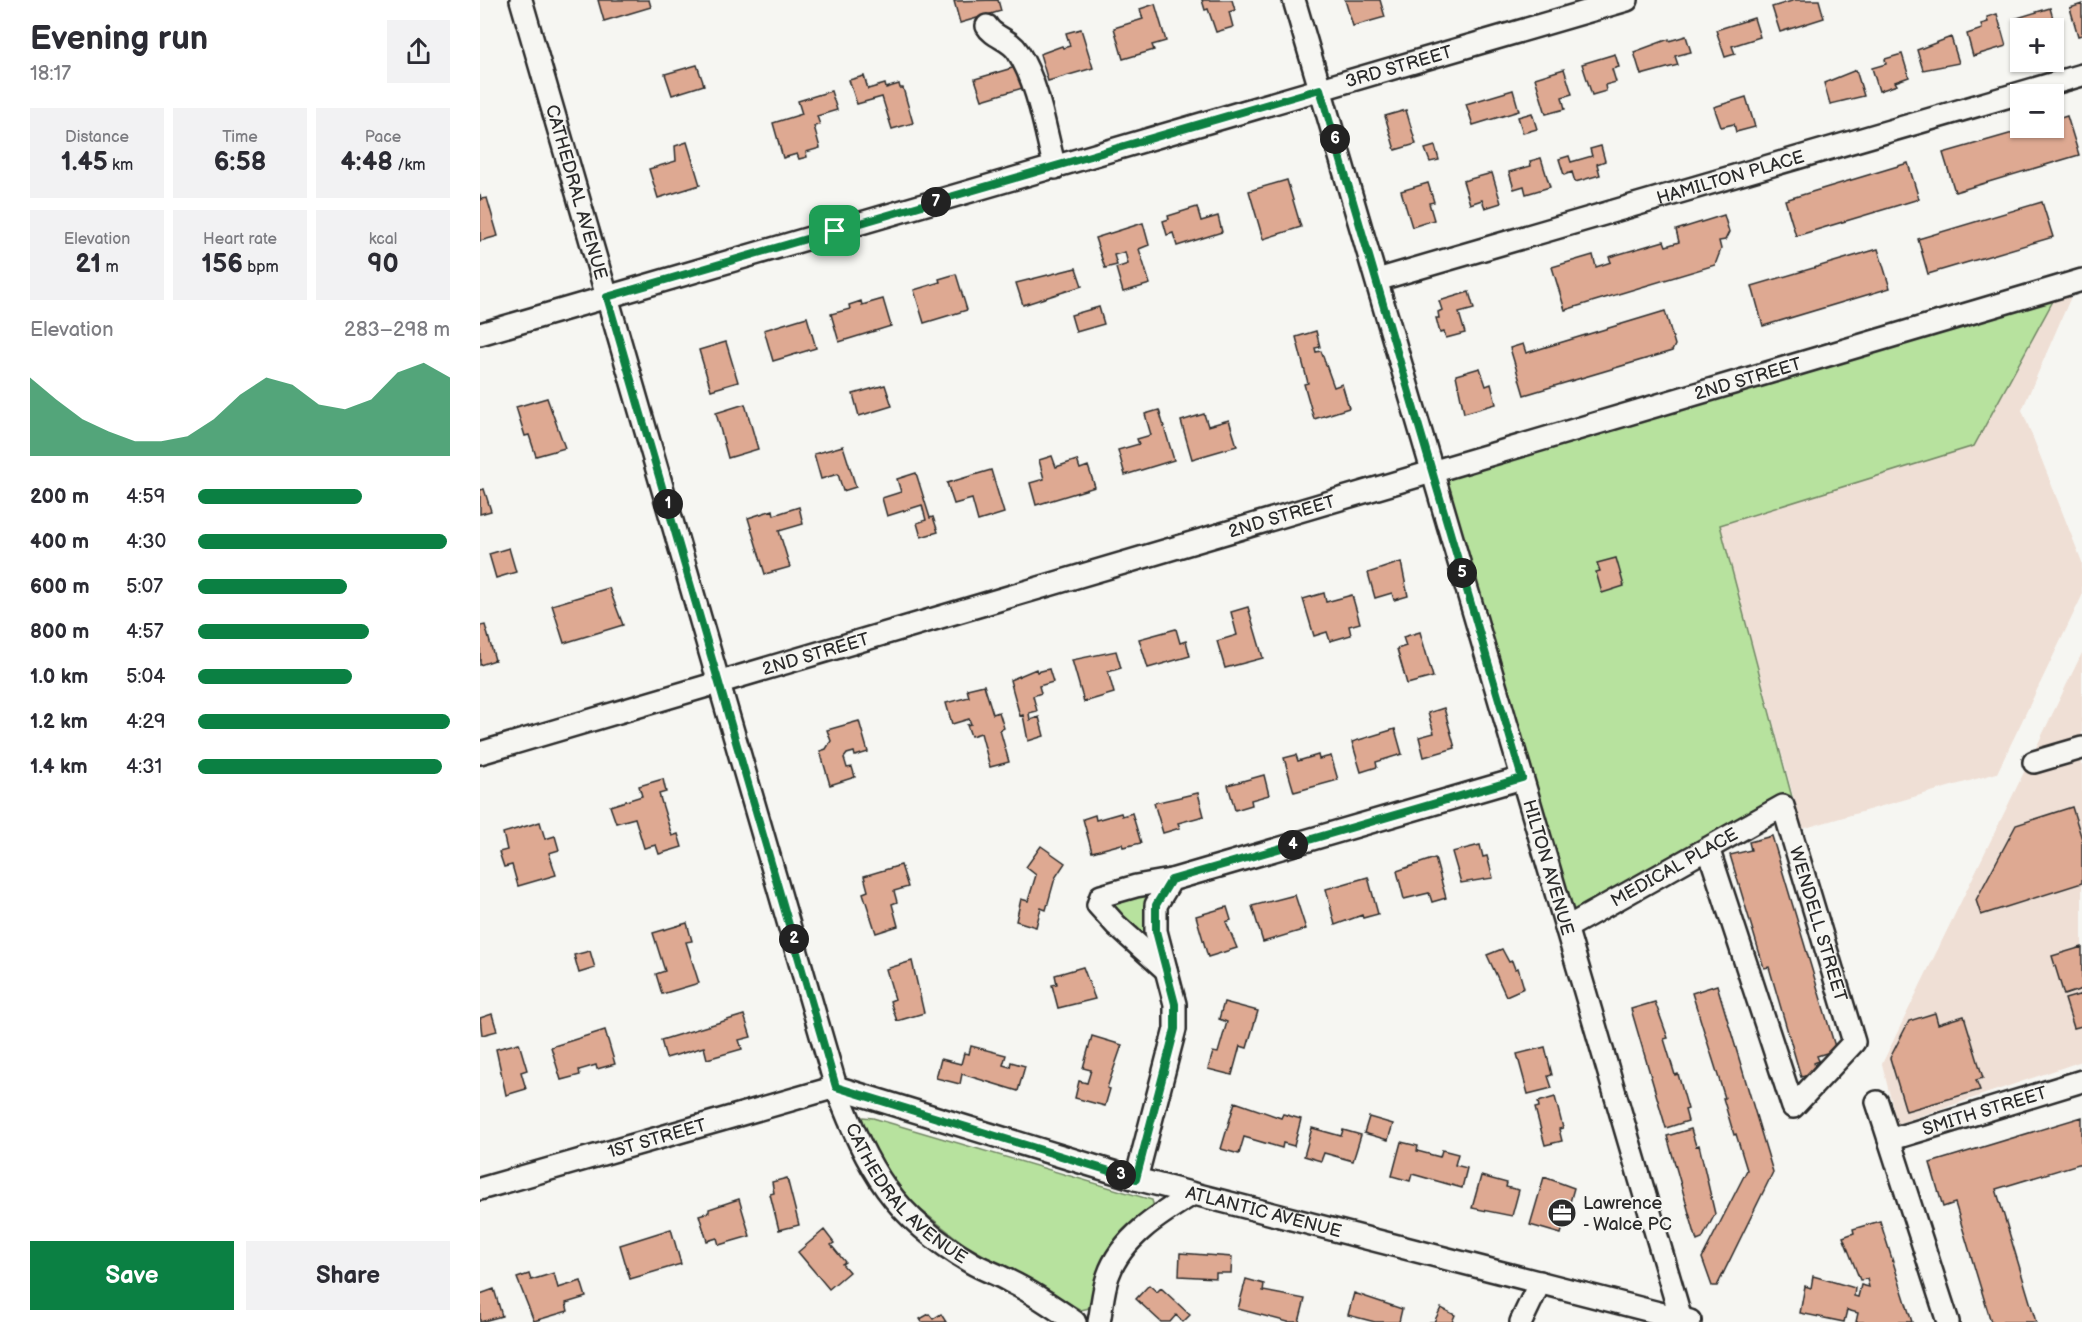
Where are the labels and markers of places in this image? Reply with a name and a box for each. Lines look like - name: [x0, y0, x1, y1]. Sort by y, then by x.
- pin: 6: [1320, 124, 1350, 154]
- pin: 7: [921, 187, 951, 217]
- pin: [809, 205, 860, 256]
- pin: 1: [653, 489, 683, 519]
- pin: 5: [1447, 558, 1477, 588]
- pin: 4: [1278, 830, 1308, 860]
- pin: 2: [779, 924, 809, 954]
- pin: 3: [1106, 1160, 1136, 1190]
- place label: Lawrence - Walce PC: [1583, 1193, 1672, 1235]
- office icon: Lawrence - Walce PC: [1546, 1197, 1578, 1229]

